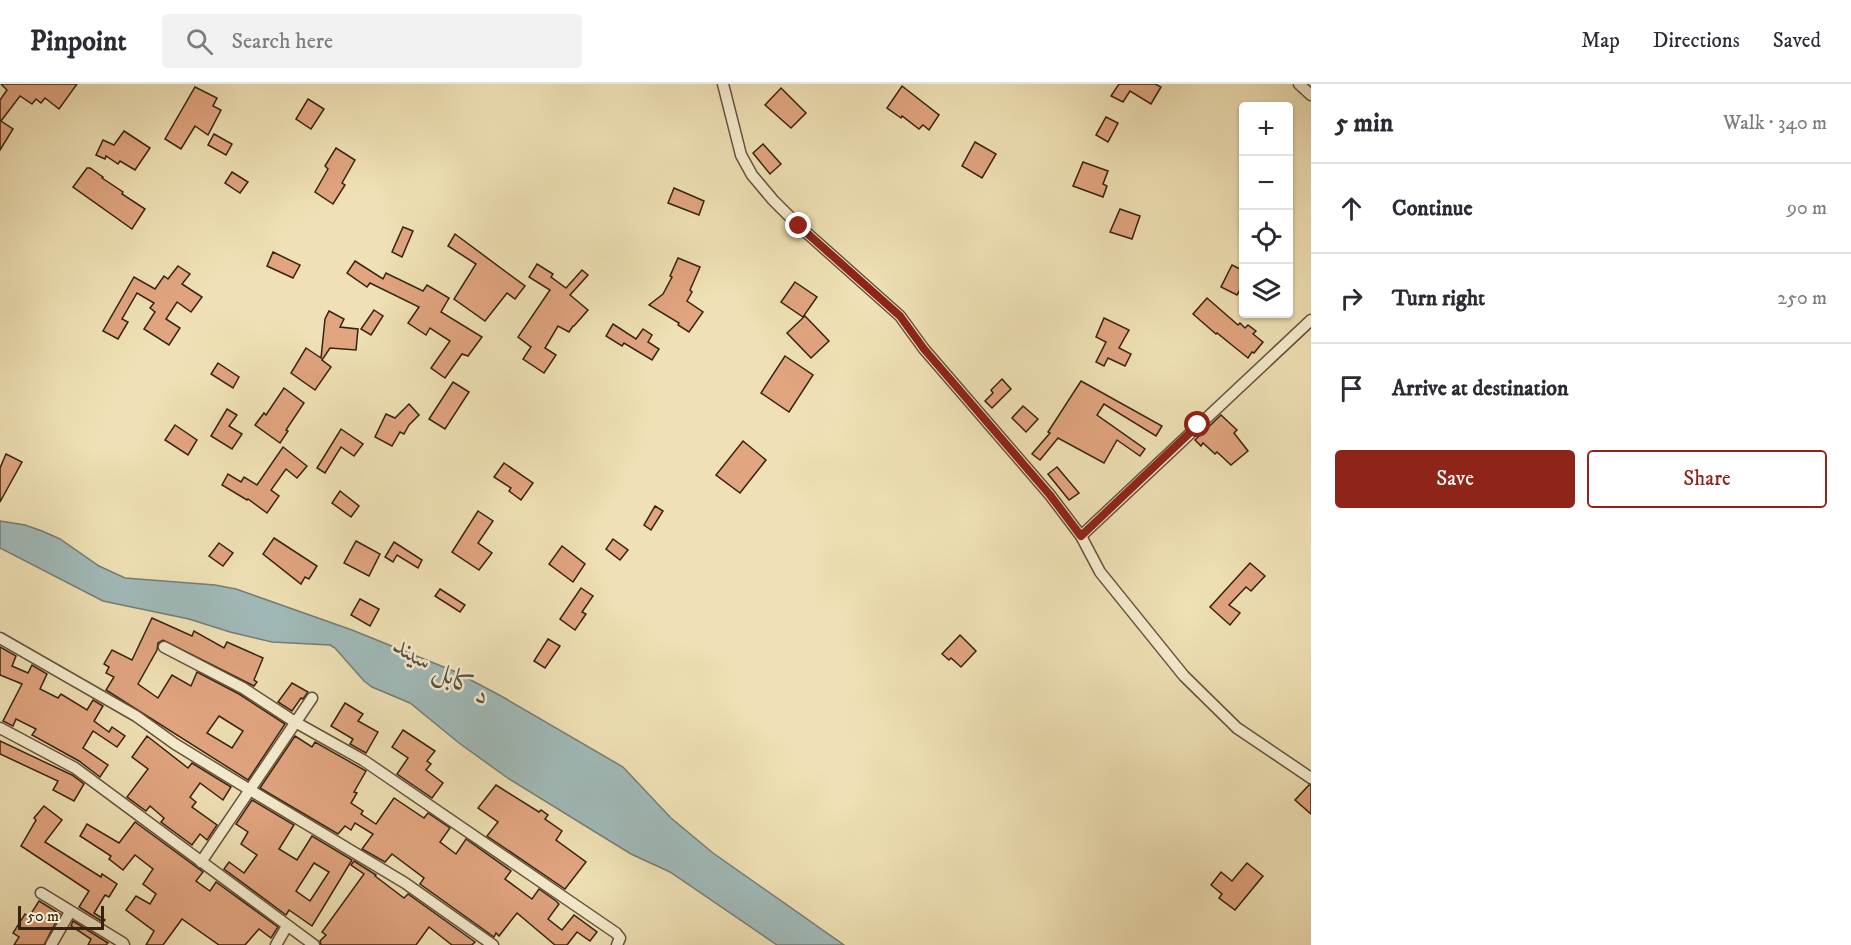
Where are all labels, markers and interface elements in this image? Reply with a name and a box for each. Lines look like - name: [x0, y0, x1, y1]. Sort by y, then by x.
- search box: [162, 14, 582, 68]
- text: Pinpoint: [30, 24, 126, 59]
- icon: search: [183, 25, 216, 58]
- text: Search here: [231, 28, 333, 55]
- text: Map: [1581, 28, 1620, 54]
- text: Directions: [1653, 28, 1740, 54]
- text: Saved: [1773, 28, 1821, 54]
- map controls: [1239, 102, 1293, 318]
- button: +: [1239, 102, 1293, 156]
- text: 5 min: [1335, 107, 1393, 140]
- text: Walk · 340 m: [1723, 111, 1827, 136]
- button: −: [1239, 156, 1293, 210]
- icon: ahead: [1335, 192, 1368, 225]
- text: Continue: [1392, 195, 1473, 222]
- text: 90 m: [1787, 196, 1827, 221]
- button: locate: [1239, 210, 1293, 264]
- route end: [785, 212, 811, 238]
- button: layers: [1239, 264, 1293, 318]
- icon: right: [1335, 282, 1368, 315]
- text: Turn right: [1392, 285, 1485, 312]
- text: 250 m: [1777, 286, 1827, 311]
- icon: arrive: [1335, 372, 1368, 405]
- text: Arrive at destination: [1392, 375, 1569, 402]
- route start: [1184, 411, 1210, 437]
- button: Save: [1335, 450, 1575, 508]
- button: Share: [1587, 450, 1827, 508]
- water label: د کابل سيند: [386, 628, 497, 714]
- scale bar: [18, 903, 104, 930]
- text: 50 m: [27, 906, 59, 926]

